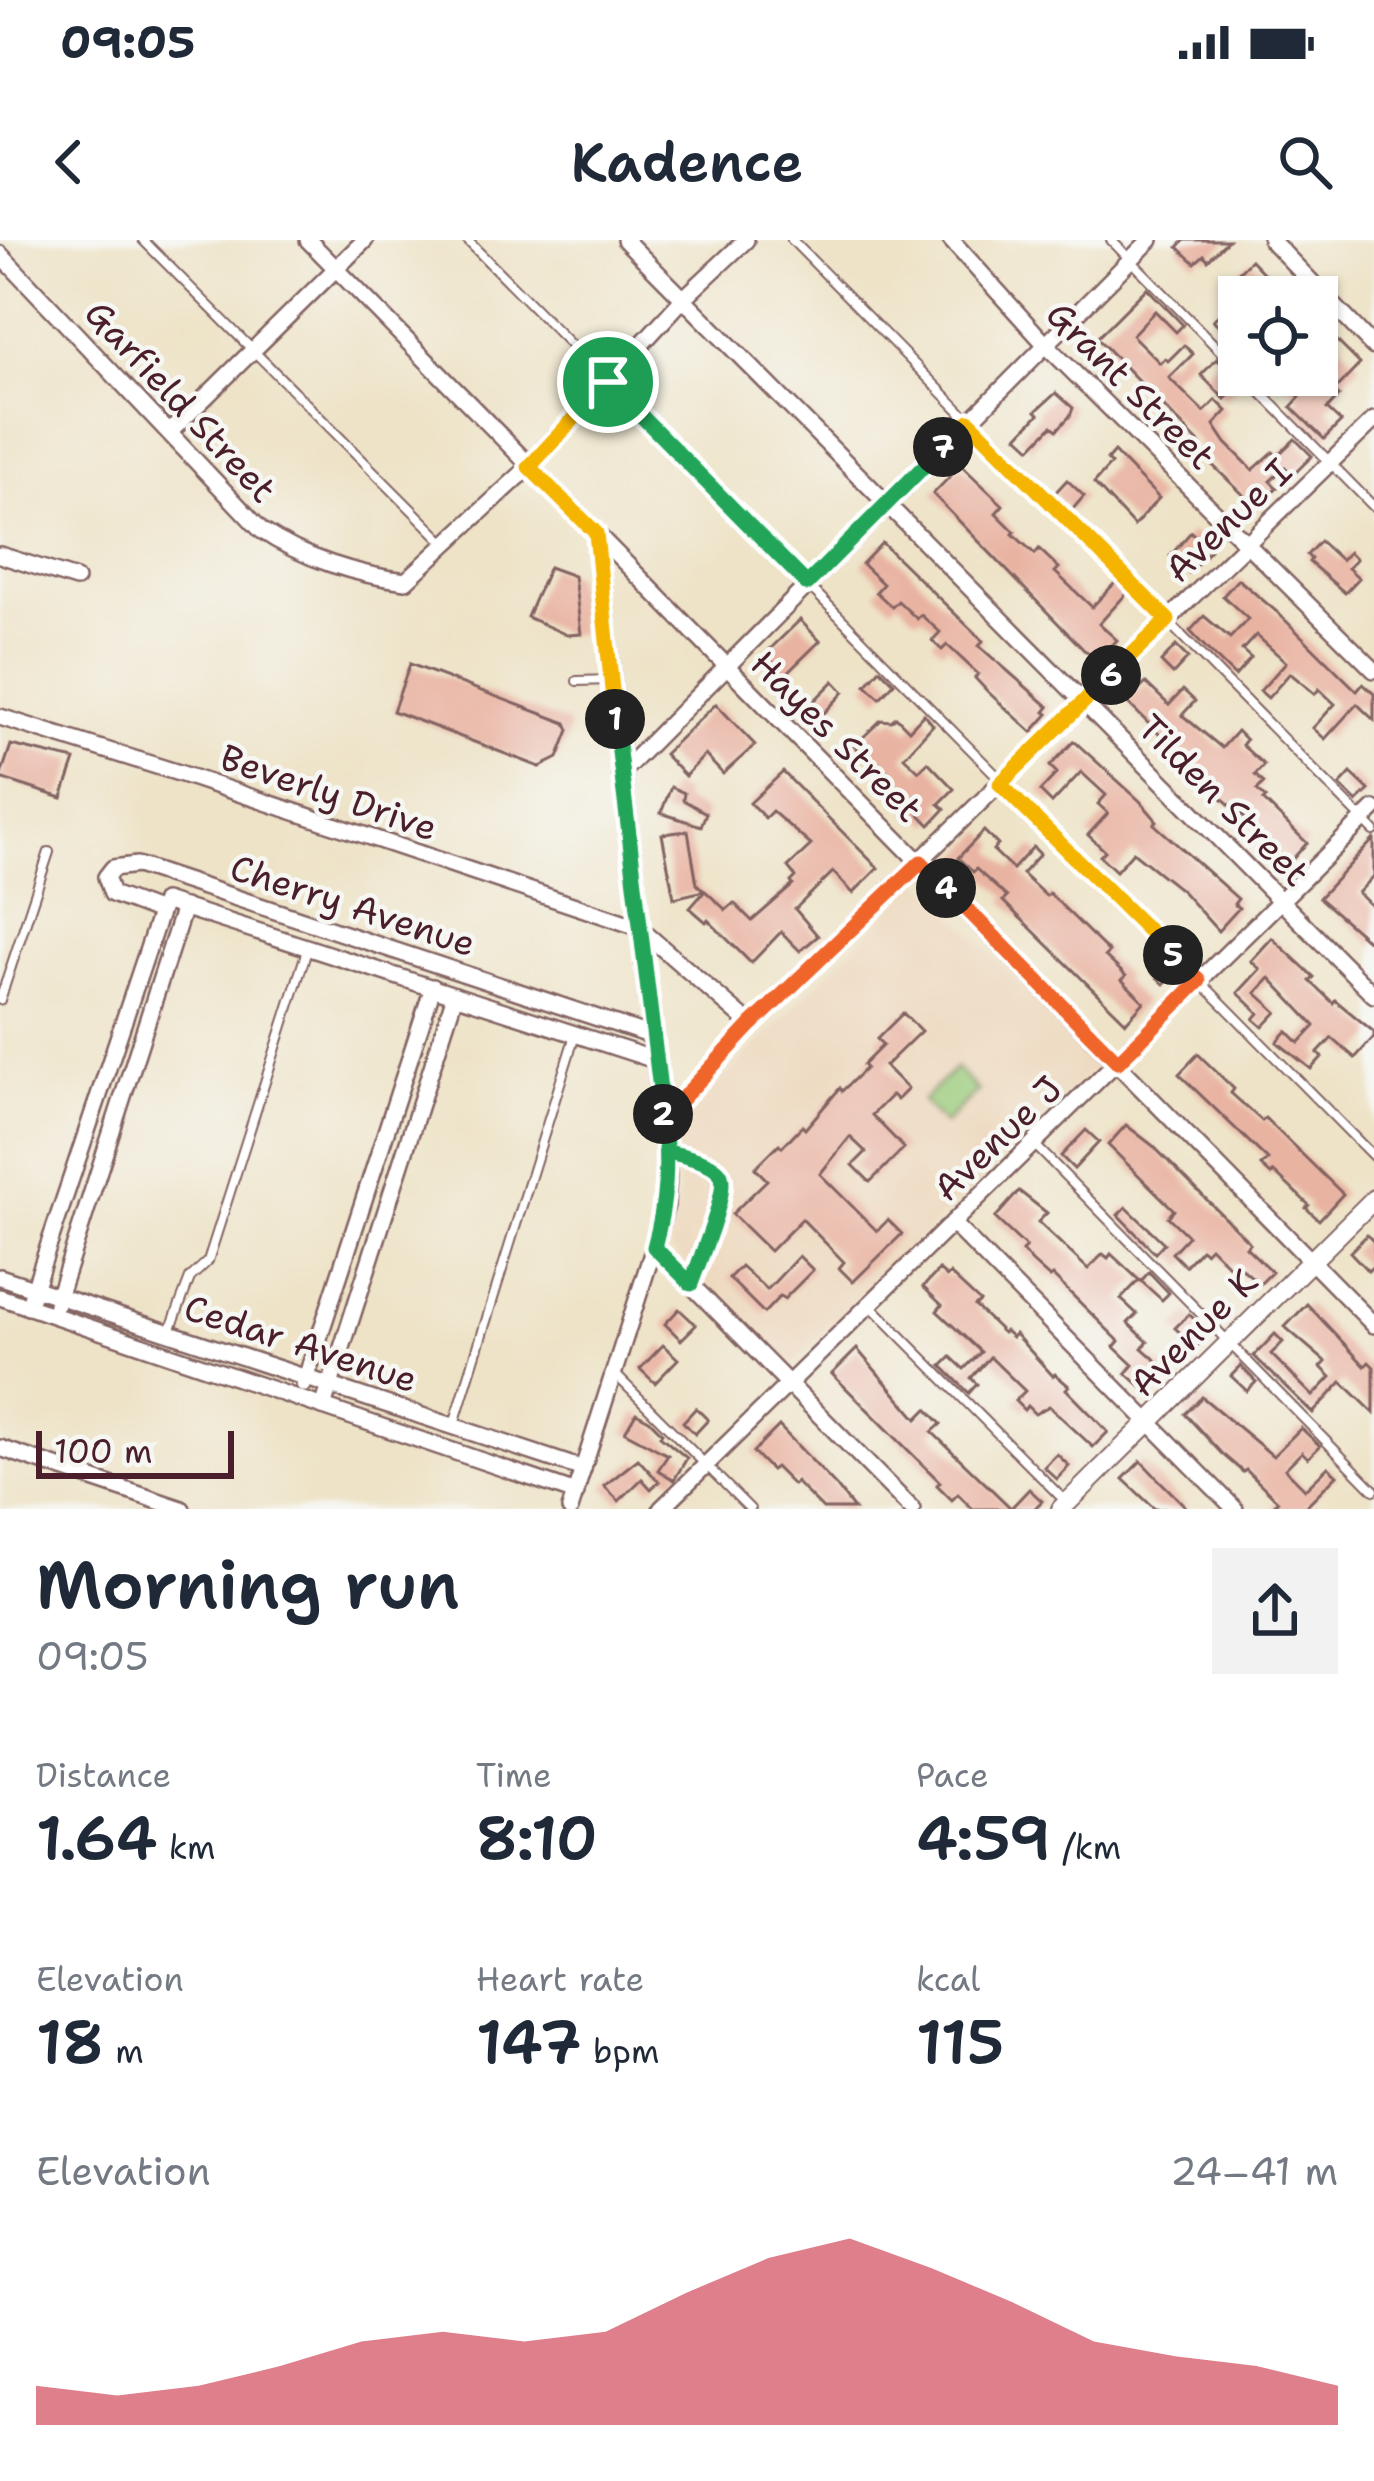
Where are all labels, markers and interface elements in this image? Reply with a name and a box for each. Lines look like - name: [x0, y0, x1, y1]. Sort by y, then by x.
- text: 09:05: [60, 12, 195, 72]
- text: Kadence: [571, 126, 803, 198]
- icon: back: [36, 129, 102, 195]
- icon: search: [1272, 129, 1338, 195]
- map controls: [1218, 276, 1338, 396]
- button: locate: [1218, 276, 1338, 396]
- street label: Garfield Street: [74, 290, 287, 513]
- street label: Grant Street: [1036, 290, 1226, 480]
- pin: [557, 331, 659, 433]
- icon: arrive: [575, 349, 641, 415]
- pin: 7: [913, 417, 973, 477]
- text: 7: [931, 424, 955, 469]
- street label: Avenue I: [1154, 447, 1303, 593]
- street label: Hayes Street: [740, 640, 933, 833]
- pin: 6: [1081, 645, 1141, 705]
- text: 6: [1099, 652, 1123, 697]
- pin: 1: [585, 689, 645, 749]
- text: 1: [607, 696, 623, 741]
- street label: Tilden Street: [1127, 704, 1320, 897]
- street label: Beverly Drive: [214, 732, 444, 853]
- street label: Cherry Avenue: [224, 843, 482, 968]
- pin: 4: [916, 858, 976, 918]
- text: 4: [934, 865, 958, 910]
- pin: 5: [1143, 925, 1203, 985]
- text: 5: [1163, 932, 1183, 977]
- street label: Avenue J: [923, 1065, 1072, 1212]
- pin: 2: [633, 1084, 693, 1144]
- text: 2: [651, 1091, 675, 1136]
- street label: Avenue K: [1119, 1258, 1268, 1407]
- street label: Cedar Avenue: [178, 1283, 424, 1404]
- scale bar: [36, 1425, 234, 1478]
- text: 100 m: [54, 1429, 153, 1474]
- text: Morning run: [36, 1541, 460, 1629]
- button: share: [1212, 1548, 1338, 1674]
- text: 09:05: [36, 1630, 149, 1682]
- text: Distance: [36, 1753, 171, 1798]
- text: Time: [476, 1753, 552, 1798]
- text: Pace: [916, 1753, 989, 1798]
- text: 1.64: [36, 1798, 157, 1878]
- text: 8:10: [476, 1798, 598, 1878]
- text: 4:59: [916, 1798, 1051, 1878]
- text: km: [157, 1825, 215, 1870]
- text: /km: [1051, 1825, 1121, 1870]
- text: Elevation: [36, 1957, 184, 2002]
- text: Heart rate: [476, 1957, 644, 2002]
- text: kcal: [916, 1957, 980, 2002]
- text: 18: [36, 2002, 104, 2082]
- text: 147: [476, 2002, 582, 2082]
- text: 115: [916, 2002, 1004, 2082]
- text: m: [104, 2029, 144, 2074]
- text: bpm: [582, 2029, 659, 2074]
- text: Elevation: [36, 2145, 211, 2197]
- text: 24–41 m: [1170, 2145, 1338, 2197]

